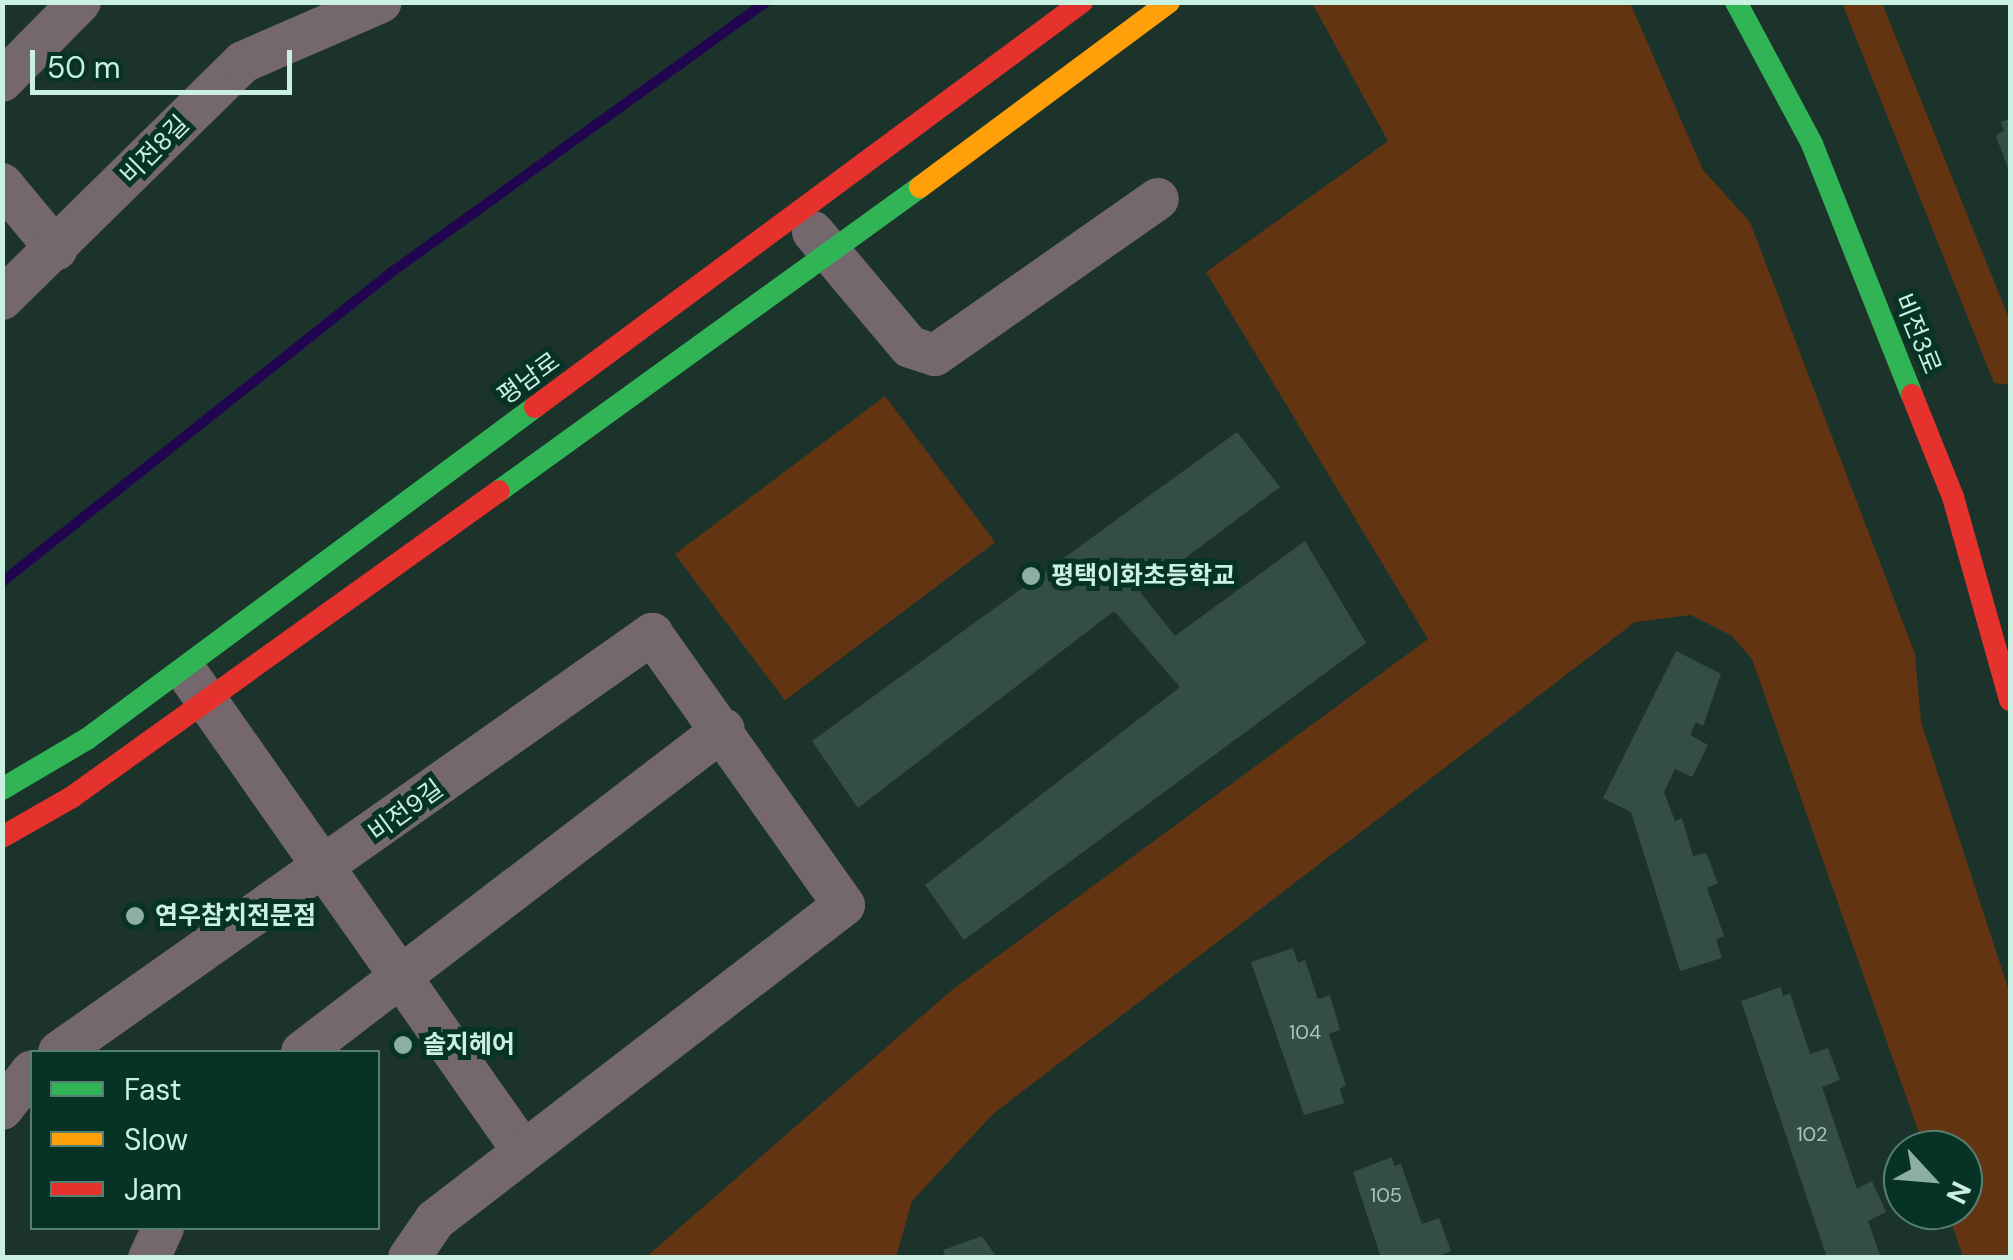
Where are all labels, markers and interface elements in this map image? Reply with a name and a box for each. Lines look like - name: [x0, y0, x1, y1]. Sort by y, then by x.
- scale bar: [35, 30, 298, 92]
- text: 50 m: [47, 48, 121, 87]
- street label: 비전8길: [115, 110, 195, 190]
- street label: 비전3로: [1887, 290, 1947, 378]
- street label: 평남로: [492, 347, 566, 411]
- place label: 평택이화초등학교: [1051, 561, 1235, 591]
- marker: 평택이화초등학교: [1020, 565, 1042, 587]
- street label: 비전9길: [363, 774, 449, 848]
- place label: 연우참치전문점: [155, 901, 316, 931]
- marker: 연우참치전문점: [124, 905, 146, 927]
- house number: 104: [1289, 1020, 1321, 1044]
- place label: 솔지헤어: [423, 1030, 515, 1060]
- marker: 솔지헤어: [392, 1034, 414, 1056]
- legend: [30, 1050, 380, 1230]
- text: Fast: [124, 1070, 182, 1109]
- text: Slow: [124, 1120, 188, 1159]
- house number: 102: [1796, 1122, 1828, 1146]
- north arrow: [1883, 1130, 1983, 1230]
- text: Jam: [124, 1170, 182, 1209]
- text: N: [1938, 1175, 1980, 1210]
- house number: 105: [1370, 1183, 1402, 1207]

